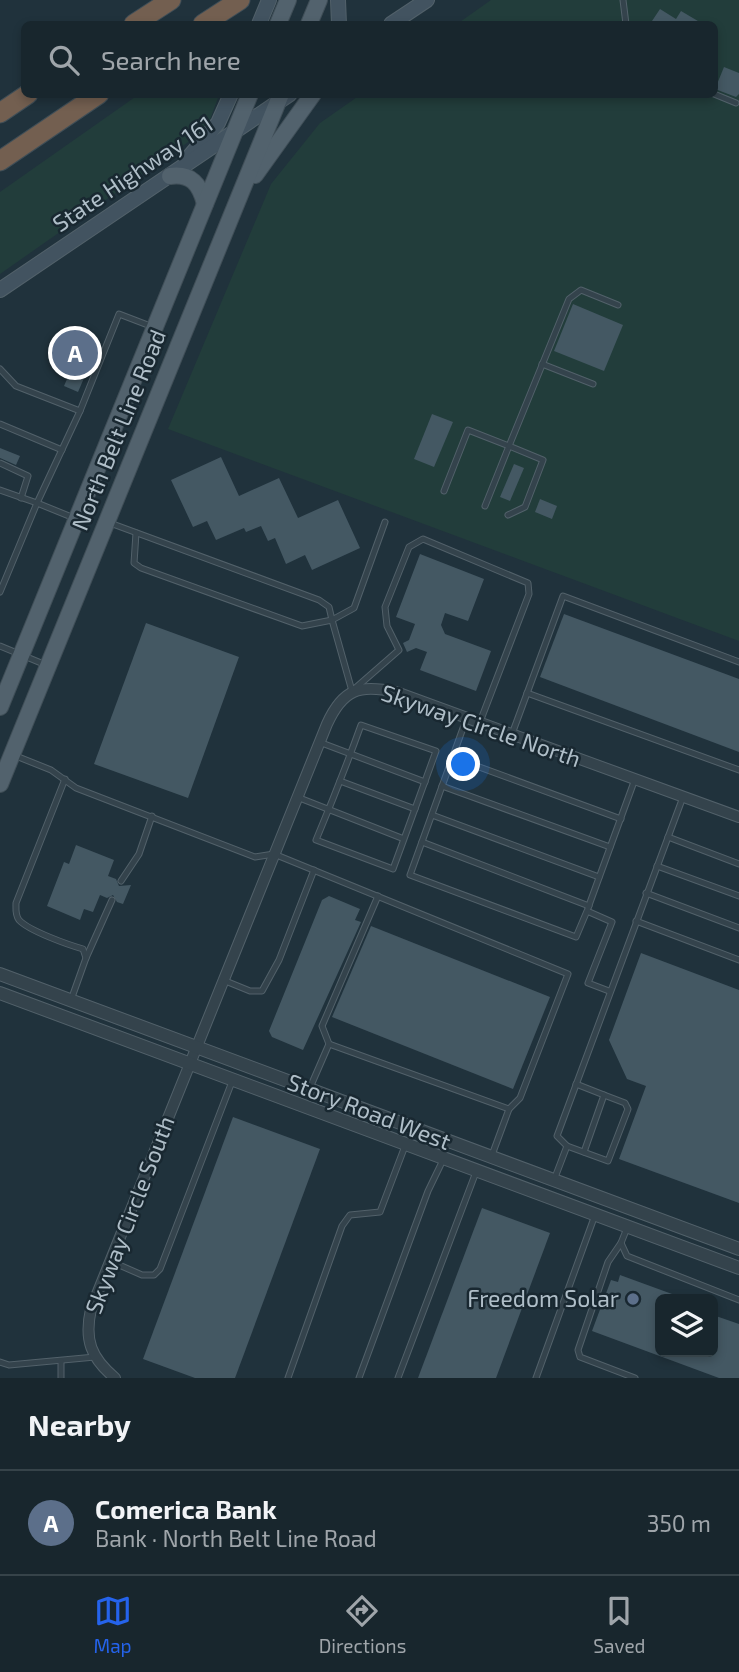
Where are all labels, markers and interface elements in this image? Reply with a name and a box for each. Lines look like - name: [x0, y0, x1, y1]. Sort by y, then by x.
- search box: [21, 21, 718, 98]
- icon: search: [45, 41, 83, 79]
- text: Search here: [101, 44, 241, 75]
- street label: State Highway 161: [47, 109, 218, 237]
- street label: North Belt Line Road: [65, 325, 171, 534]
- pin: A: [52, 327, 98, 379]
- street label: Skyway Circle North: [378, 678, 585, 772]
- your location: [446, 747, 480, 781]
- street label: Story Road West: [284, 1067, 455, 1155]
- street label: Skyway Circle South: [78, 1112, 180, 1317]
- place label: Freedom Solar: [467, 1284, 619, 1312]
- marker: Freedom Solar: [625, 1291, 641, 1307]
- map controls: [655, 1294, 718, 1357]
- button: layers: [655, 1294, 718, 1357]
- text: Nearby: [28, 1406, 131, 1442]
- text: Comerica Bank: [95, 1493, 277, 1524]
- text: A: [43, 1509, 59, 1537]
- text: 350 m: [647, 1509, 711, 1537]
- text: Bank · North Belt Line Road: [95, 1524, 377, 1552]
- tab: Map: [94, 1592, 132, 1657]
- tab: Directions: [319, 1592, 406, 1657]
- tab: Saved: [593, 1592, 645, 1657]

